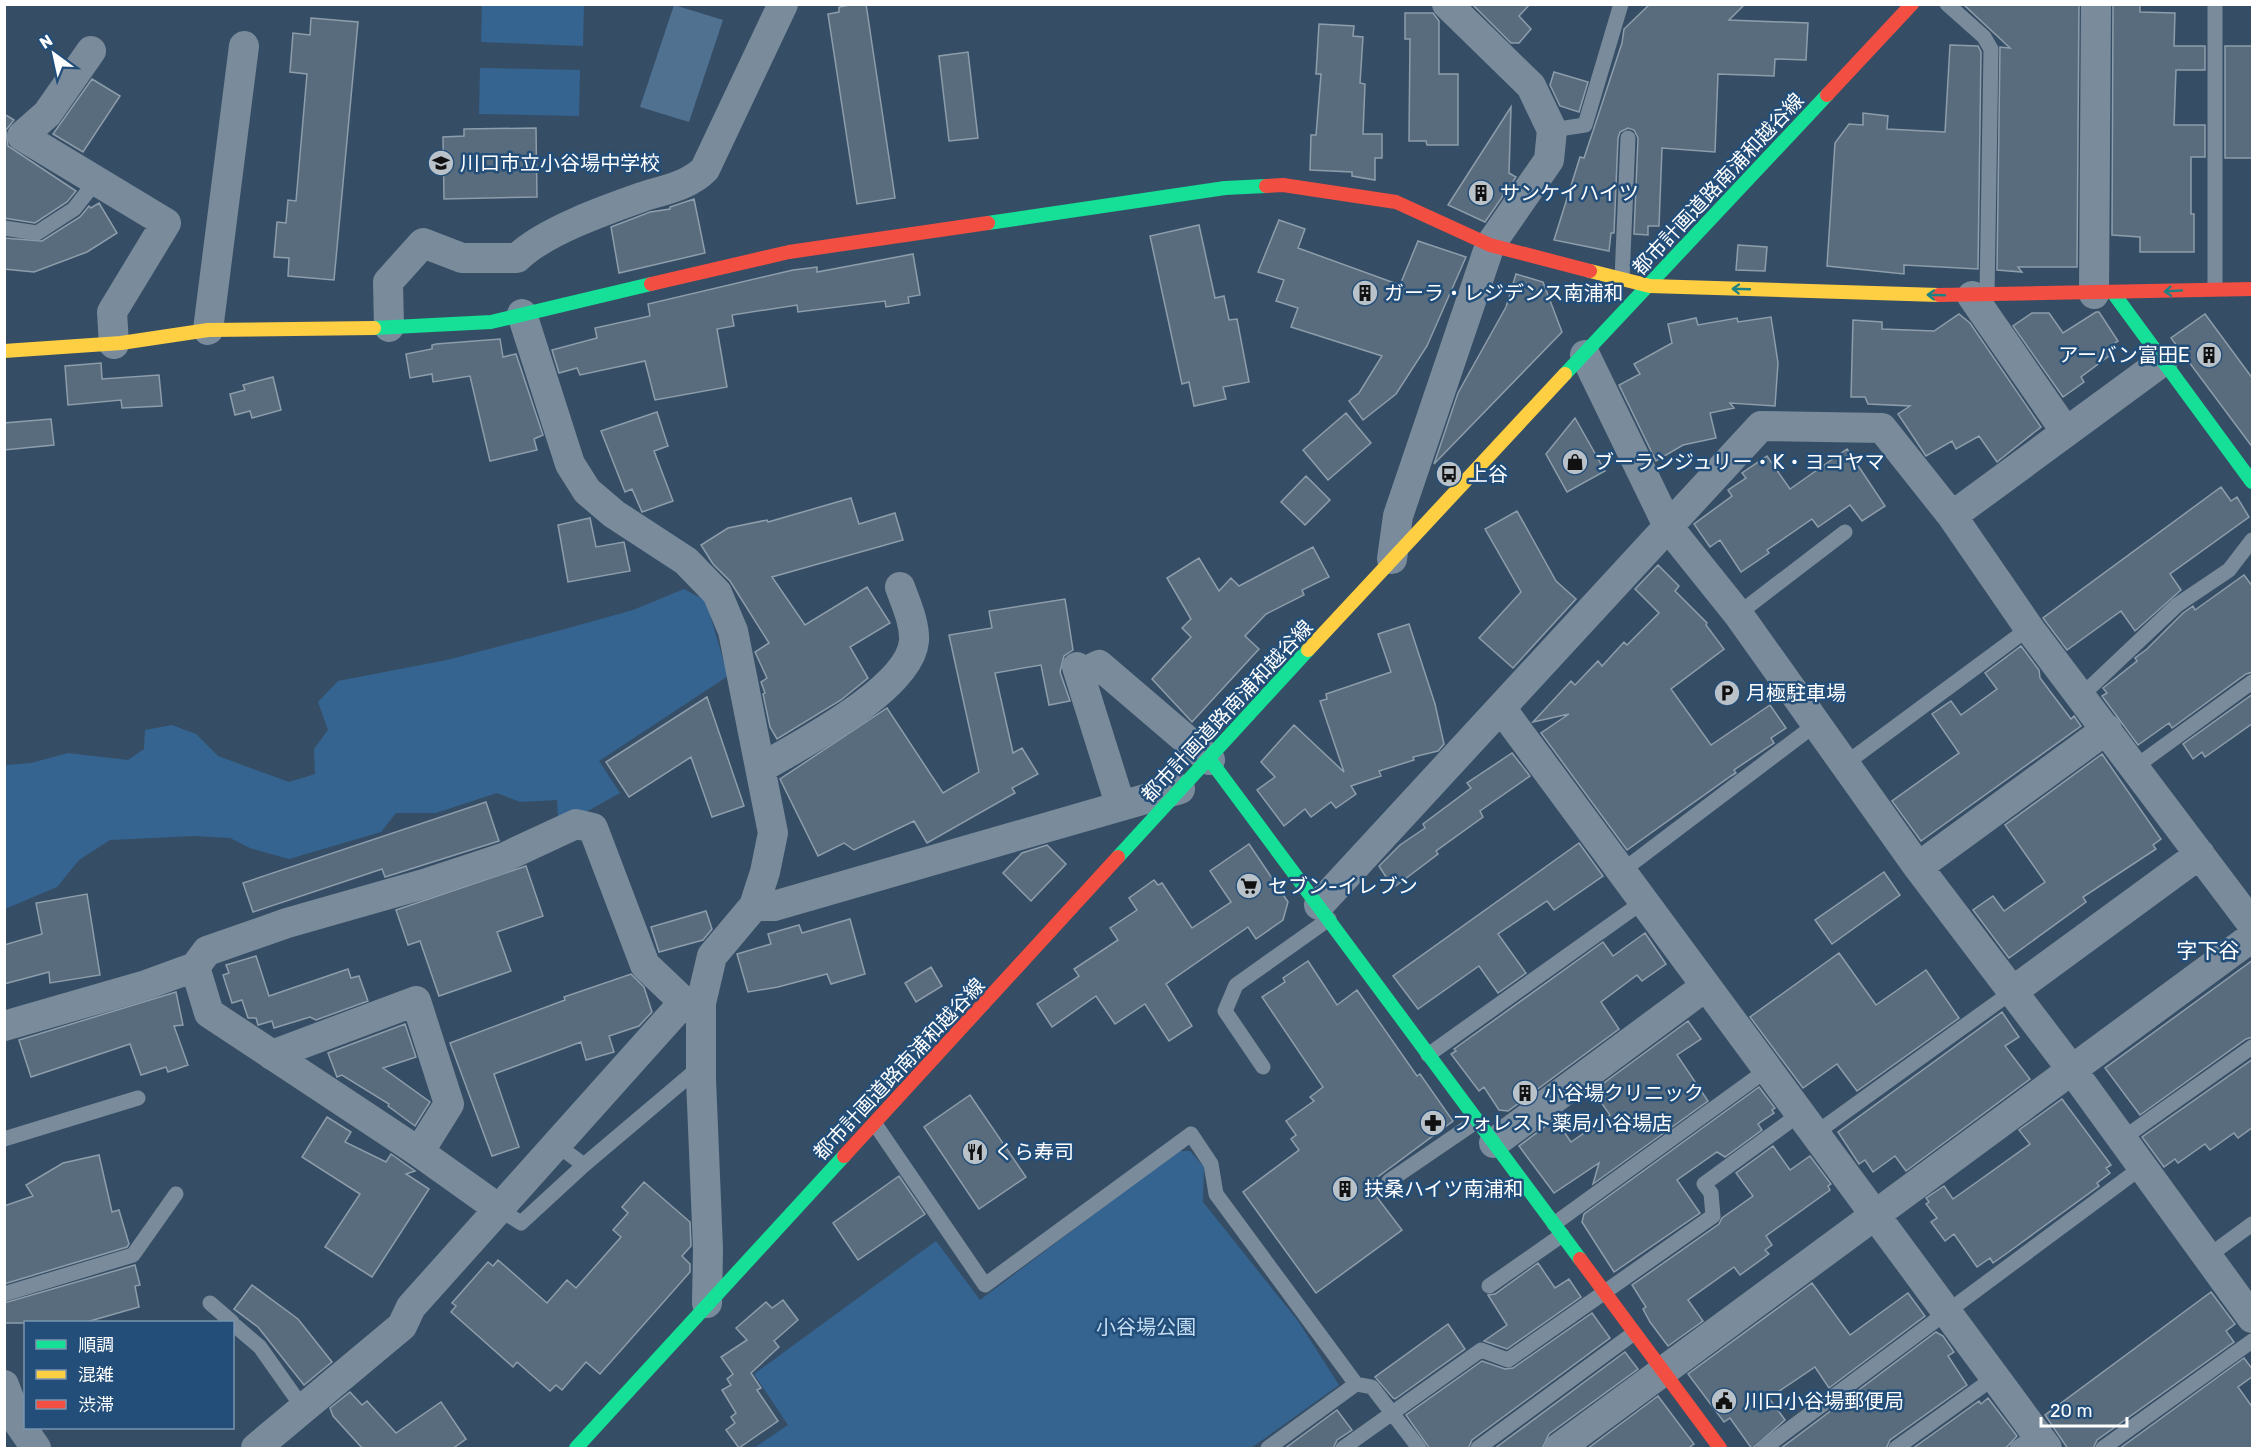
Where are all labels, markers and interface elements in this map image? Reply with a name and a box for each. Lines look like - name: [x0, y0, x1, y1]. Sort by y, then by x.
- north arrow: [24, 24, 84, 84]
- text: N: [36, 31, 56, 53]
- street label: 都市計画道路南浦和越谷線: [1627, 88, 1809, 280]
- school or university icon: 川口市立小谷場中学校: [426, 148, 456, 178]
- place label: 川口市立小谷場中学校: [460, 151, 660, 175]
- building icon: サンケイハイツ: [1466, 178, 1496, 208]
- place label: サンケイハイツ: [1500, 181, 1639, 205]
- building icon: ガーラ・レジデンス南浦和: [1350, 278, 1380, 308]
- place label: ガーラ・レジデンス南浦和: [1384, 281, 1624, 305]
- one-way arrow: [1732, 283, 1752, 294]
- one-way arrow: [2164, 285, 2184, 296]
- one-way arrow: [1927, 289, 1947, 301]
- building icon: アーバン富田E: [2194, 340, 2224, 370]
- place label: アーバン富田E: [2058, 343, 2190, 367]
- shop icon: ブーランジュリー・K・ヨコヤマ: [1560, 447, 1590, 477]
- place label: ブーランジュリー・K・ヨコヤマ: [1594, 450, 1885, 474]
- bus stop icon: 上谷: [1434, 459, 1464, 489]
- place label: 上谷: [1468, 462, 1508, 486]
- street label: 都市計画道路南浦和越谷線: [1136, 615, 1318, 807]
- parking icon: 月極駐車場: [1712, 678, 1742, 708]
- place label: 月極駐車場: [1746, 681, 1846, 705]
- supermarket icon: セブン-イレブン: [1234, 871, 1264, 901]
- place label: セブン-イレブン: [1268, 874, 1418, 898]
- district label: 字下谷: [2177, 938, 2240, 963]
- street label: 都市計画道路南浦和越谷線: [808, 973, 990, 1165]
- building icon: 小谷場クリニック: [1510, 1078, 1540, 1108]
- place label: 小谷場クリニック: [1544, 1081, 1704, 1105]
- pharmacy icon: フォレスト薬局小谷場店: [1418, 1108, 1448, 1138]
- place label: フォレスト薬局小谷場店: [1452, 1111, 1672, 1135]
- restaurant icon: くら寿司: [960, 1137, 990, 1167]
- place label: くら寿司: [994, 1140, 1074, 1164]
- building icon: 扶桑ハイツ南浦和: [1330, 1174, 1360, 1204]
- place label: 扶桑ハイツ南浦和: [1364, 1177, 1524, 1201]
- park label: 小谷場公園: [1096, 1315, 1196, 1339]
- legend: [24, 1321, 234, 1429]
- text: 順調: [78, 1334, 114, 1356]
- text: 混雑: [78, 1364, 114, 1386]
- public building icon: 川口小谷場郵便局: [1709, 1386, 1739, 1416]
- place label: 川口小谷場郵便局: [1744, 1389, 1904, 1413]
- scale bar: [2041, 1390, 2126, 1428]
- text: 渋滞: [78, 1394, 114, 1416]
- text: 20 m: [2050, 1400, 2092, 1422]

